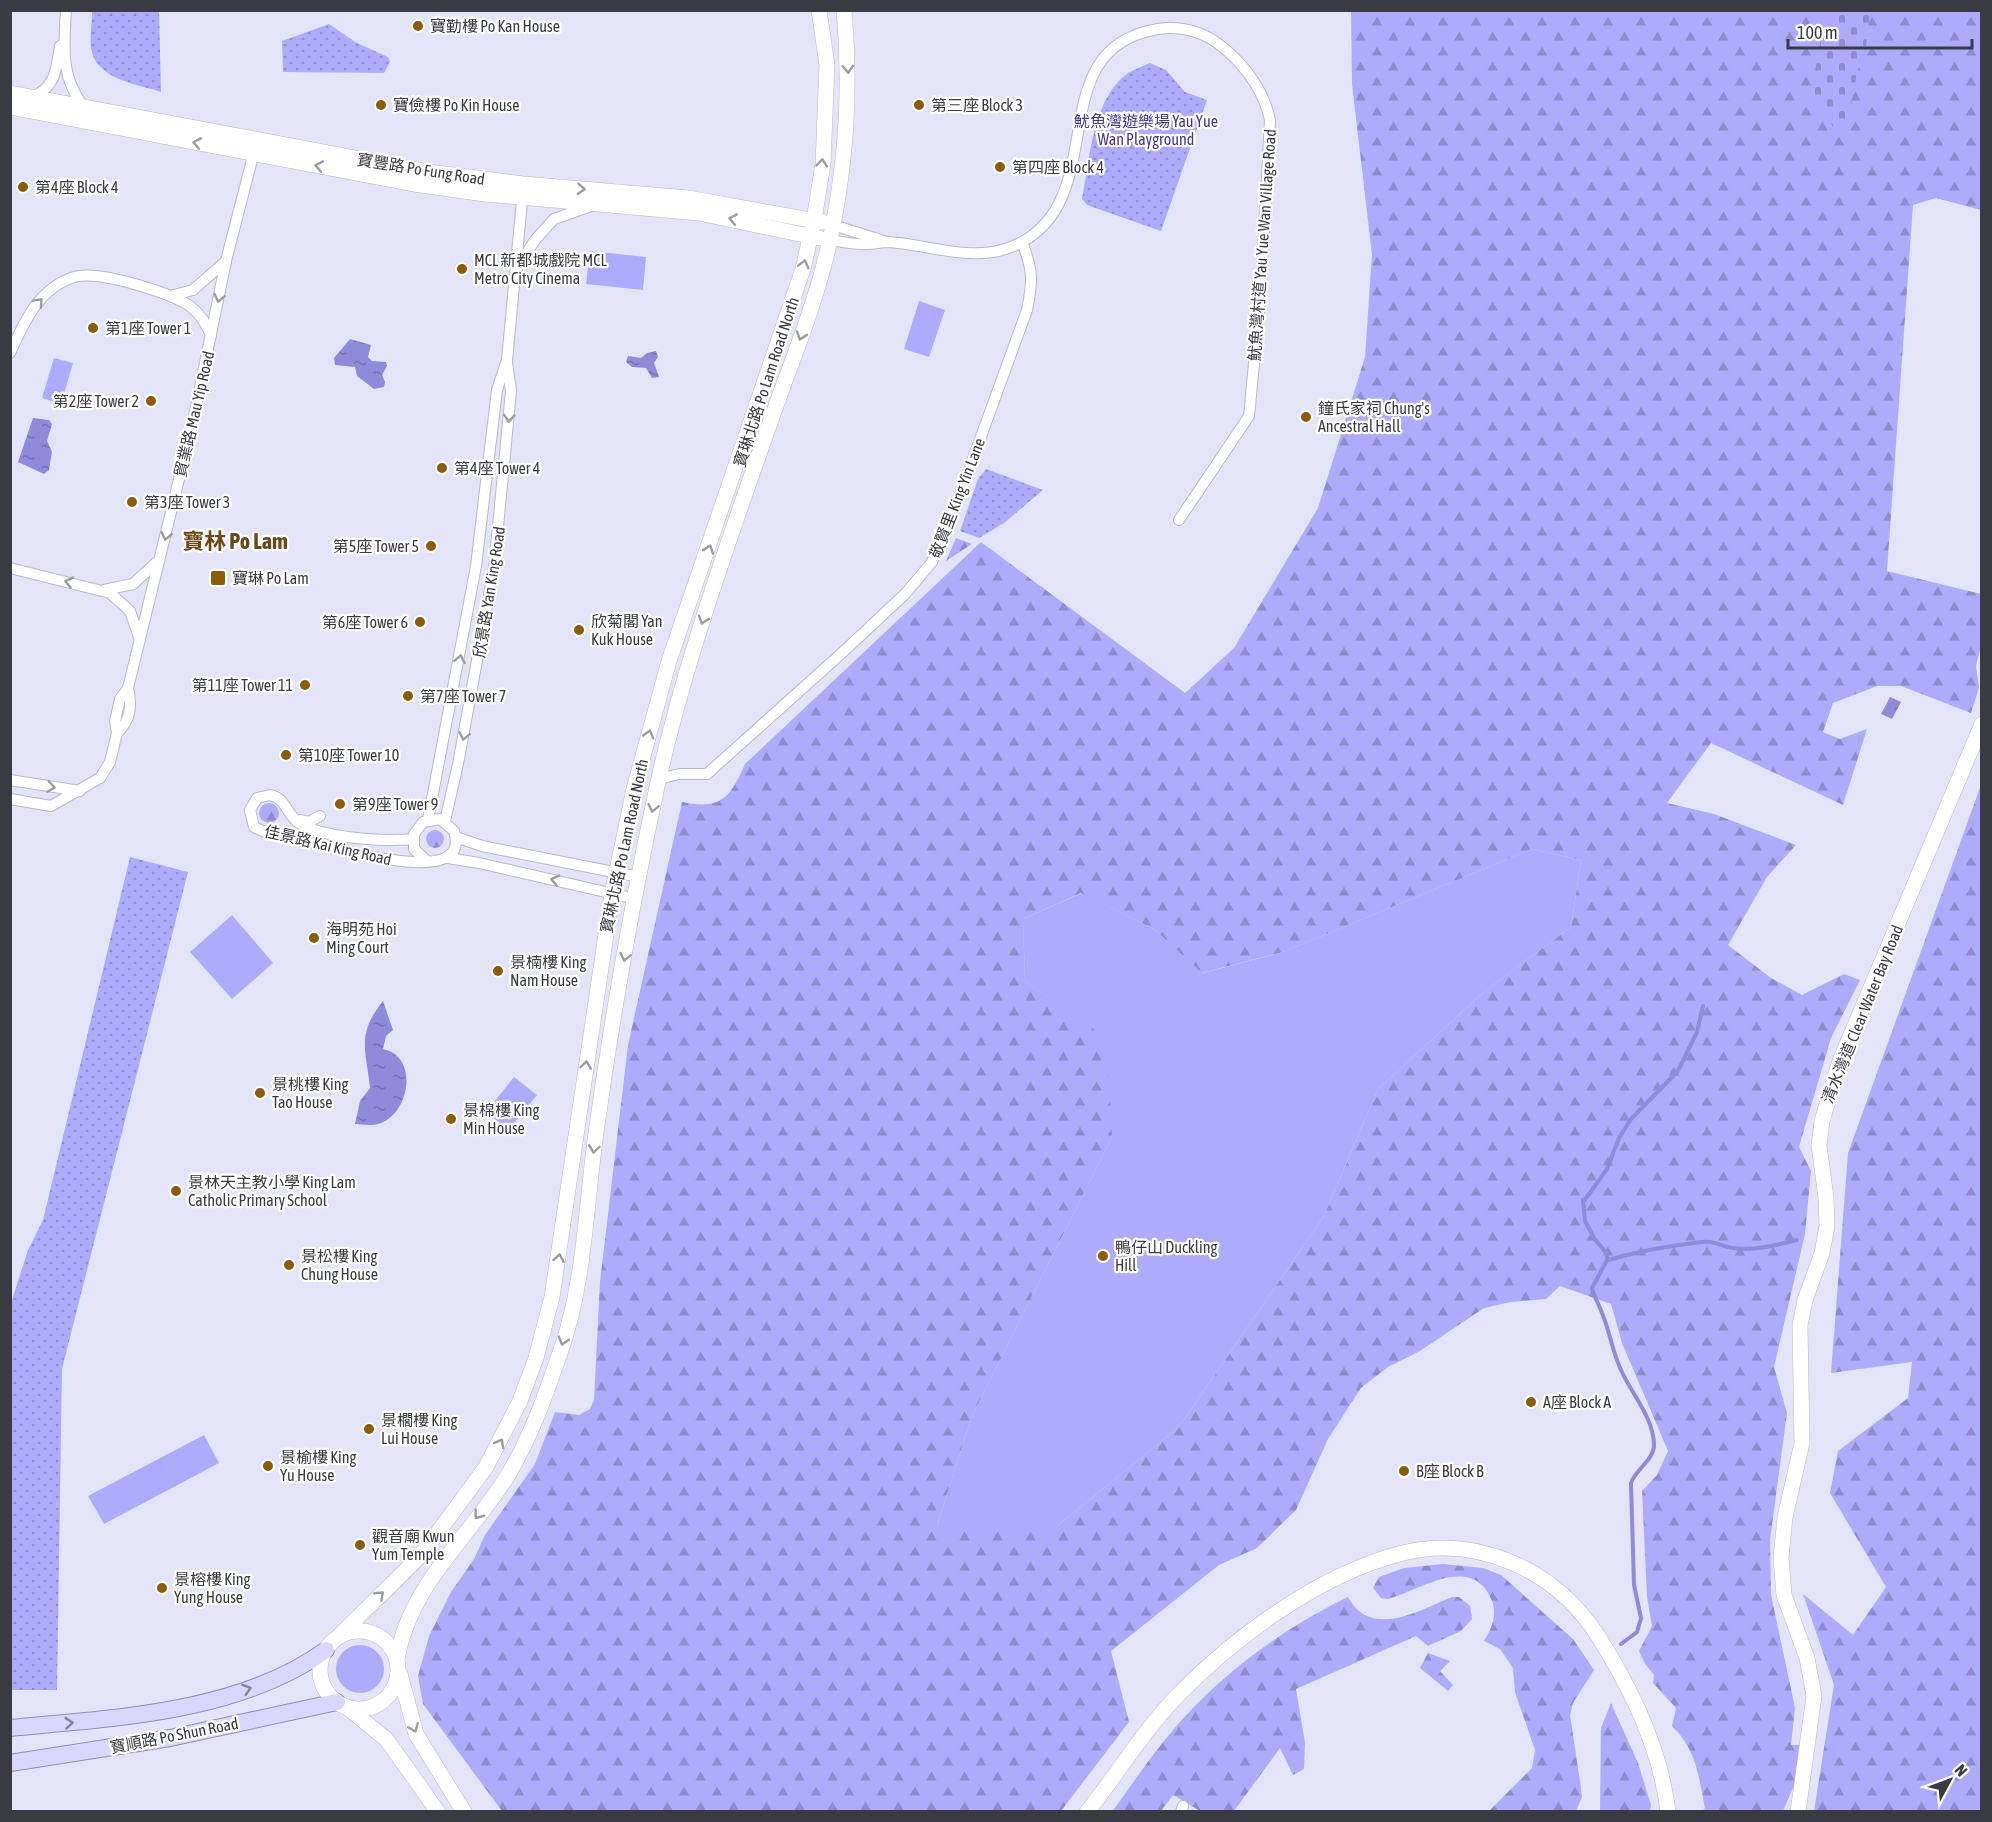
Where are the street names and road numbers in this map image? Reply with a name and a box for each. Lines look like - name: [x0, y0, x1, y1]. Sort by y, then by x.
- street label: 魷魚灣村道 Yau Yue Wan Village Road: [1245, 128, 1280, 362]
- street label: 寶豐路 Po Fung Road: [356, 150, 486, 189]
- street label: 寶琳北路 Po Lam Road North: [730, 295, 802, 469]
- street label: 貿業路 Mau Yip Road: [171, 349, 218, 479]
- street label: 敬賢里 King Yin Lane: [926, 435, 989, 561]
- street label: 欣景路 Yan King Road: [470, 525, 509, 659]
- street label: 寶琳北路 Po Lam Road North: [597, 757, 651, 935]
- street label: 佳景路 Kai King Road: [262, 822, 393, 869]
- street label: 清水灣道 Clear Water Bay Road: [1818, 922, 1907, 1106]
- street label: 寶順路 Po Shun Road: [108, 1714, 240, 1756]

